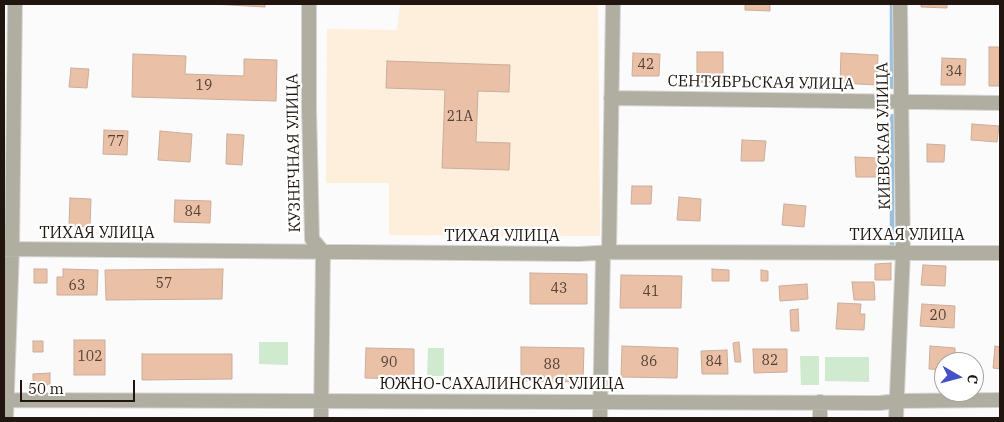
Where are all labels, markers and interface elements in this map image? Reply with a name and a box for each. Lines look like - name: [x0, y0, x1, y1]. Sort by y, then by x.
- house number: 42: [638, 57, 654, 73]
- street label: КИЕВСКАЯ УЛИЦА: [873, 62, 895, 210]
- house number: 34: [946, 64, 962, 80]
- street label: СЕНТЯБРЬСКАЯ УЛИЦА: [667, 72, 855, 94]
- street label: КУЗНЕЧНАЯ УЛИЦА: [283, 73, 305, 233]
- house number: 19: [196, 78, 212, 94]
- house number: 21А: [447, 109, 473, 125]
- house number: 77: [108, 134, 124, 150]
- house number: 84: [185, 204, 201, 220]
- street label: ТИХАЯ УЛИЦА: [39, 223, 155, 243]
- street label: ТИХАЯ УЛИЦА: [849, 225, 965, 245]
- street label: ТИХАЯ УЛИЦА: [444, 226, 560, 246]
- house number: 57: [156, 276, 172, 292]
- house number: 63: [69, 278, 85, 294]
- house number: 43: [551, 281, 567, 297]
- house number: 41: [643, 284, 659, 300]
- house number: 20: [930, 308, 946, 324]
- house number: 102: [77, 349, 103, 365]
- north arrow: [934, 352, 984, 402]
- house number: 82: [762, 353, 778, 369]
- house number: 86: [641, 354, 657, 370]
- house number: 84: [706, 354, 722, 370]
- house number: 90: [381, 355, 397, 371]
- house number: 88: [544, 357, 560, 373]
- scale bar: [22, 370, 138, 402]
- text: С: [963, 373, 982, 385]
- street label: ЮЖНО-САХАЛИНСКАЯ УЛИЦА: [379, 374, 625, 394]
- text: 50 m: [28, 379, 64, 398]

